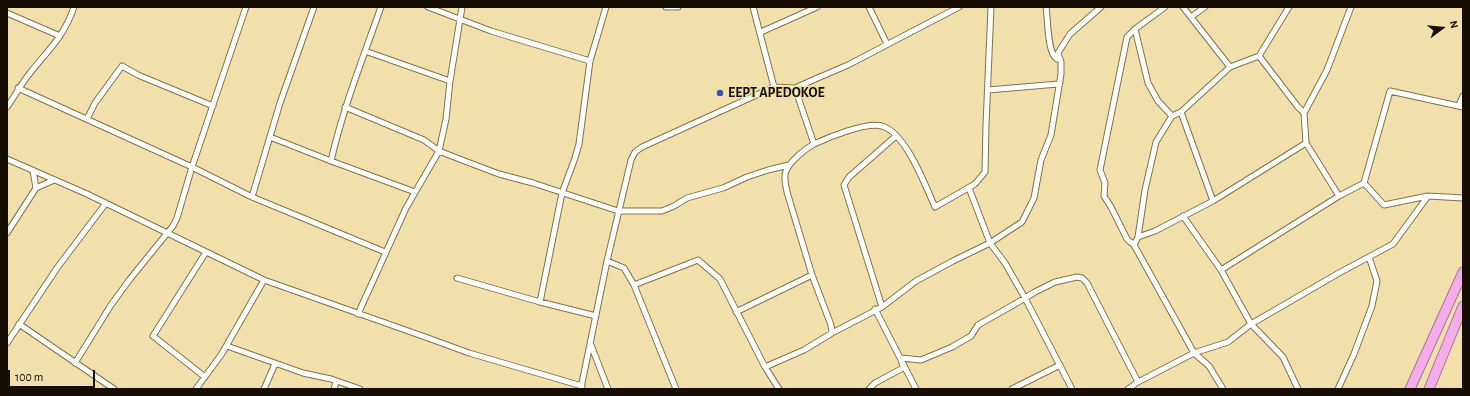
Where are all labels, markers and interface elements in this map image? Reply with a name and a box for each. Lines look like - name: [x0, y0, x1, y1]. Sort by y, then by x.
- north arrow: [1422, 8, 1462, 48]
- text: N: [1448, 19, 1460, 30]
- place label: EEPT APEDOKOE: [728, 85, 825, 101]
- marker: EEPT APEDOKOE: [715, 88, 725, 98]
- scale bar: [10, 362, 97, 388]
- text: 100 m: [15, 371, 43, 383]

